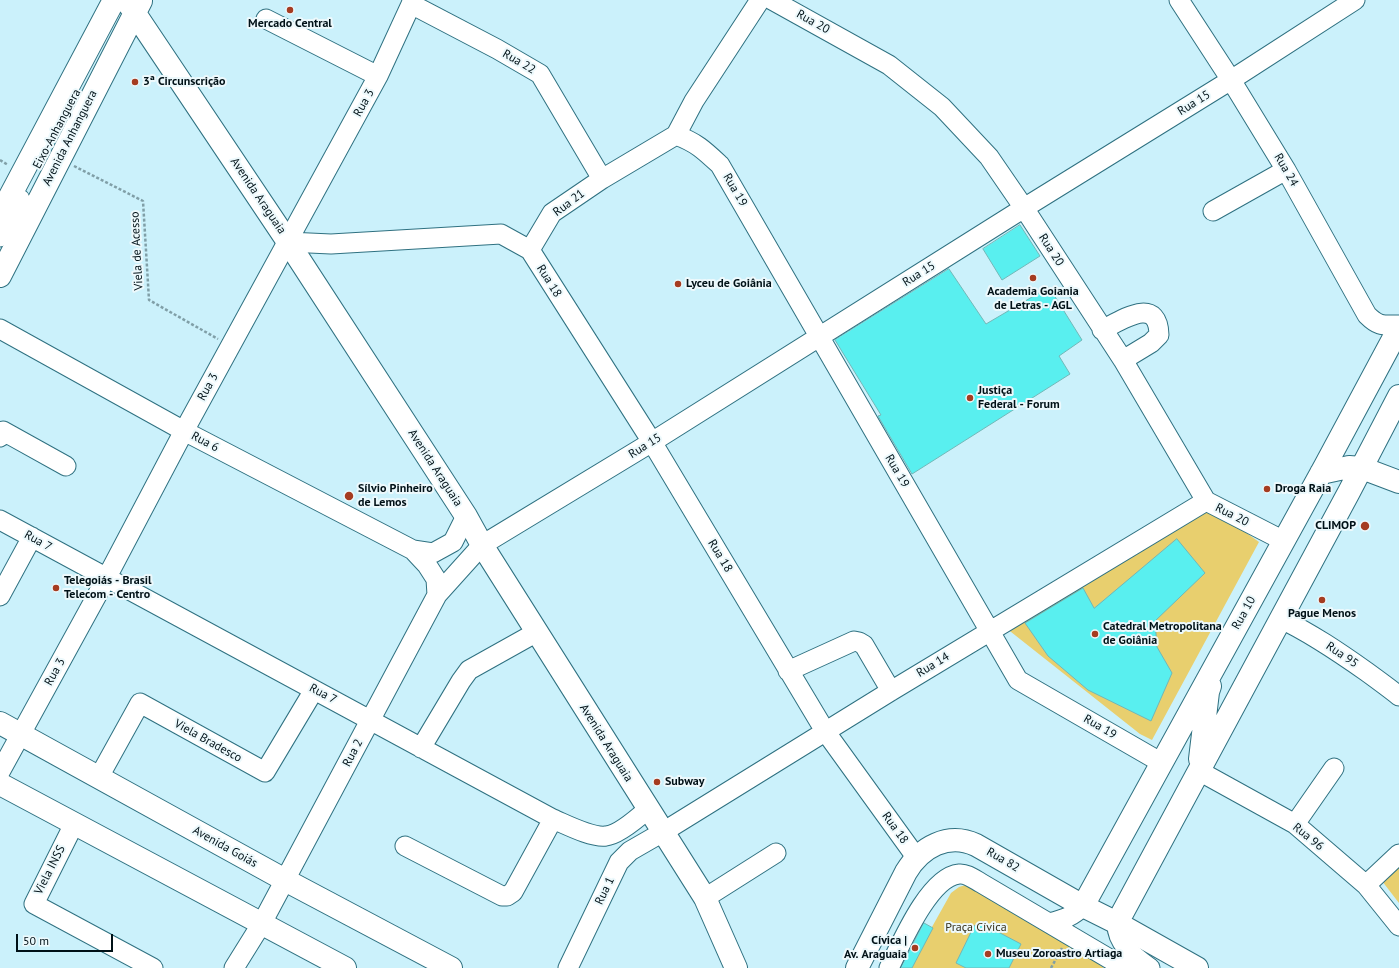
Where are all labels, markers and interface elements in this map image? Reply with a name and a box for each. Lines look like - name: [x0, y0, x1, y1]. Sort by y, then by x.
- marker: Mercado Central: [285, 5, 295, 15]
- street label: Rua 20: [794, 7, 832, 37]
- place label: Mercado Central: [248, 17, 332, 31]
- street label: Rua 22: [500, 47, 538, 77]
- place label: 3ª Circunscrição: [143, 75, 226, 89]
- marker: 3ª Circunscrição: [130, 77, 140, 87]
- street label: Eixo-Anhanguera: [30, 87, 84, 171]
- street label: Rua 3: [351, 87, 377, 119]
- street label: Rua 15: [1175, 87, 1213, 119]
- street label: Avenida Anhanguera: [40, 88, 100, 188]
- street label: Rua 24: [1271, 151, 1301, 189]
- street label: Avenida Araguaia: [227, 155, 289, 237]
- street label: Rua 19: [720, 171, 750, 209]
- street label: Rua 21: [550, 187, 588, 219]
- street label: Viela de Acesso: [128, 211, 146, 291]
- street label: Rua 20: [1035, 231, 1067, 269]
- street label: Rua 15: [900, 258, 938, 290]
- street label: Rua 18: [533, 262, 565, 300]
- marker: Academia Goiania de Letras - AGL: [1028, 273, 1038, 283]
- place label: Lyceu de Goiânia: [686, 277, 772, 291]
- marker: Lyceu de Goiânia: [673, 279, 683, 289]
- place label: Academia Goiania de Letras - AGL: [987, 285, 1079, 313]
- street label: Rua 3: [195, 371, 221, 403]
- place label: Justiça Federal - Forum: [978, 384, 1060, 412]
- marker: Justiça Federal - Forum: [965, 393, 975, 403]
- street label: Avenida Araguaia: [405, 427, 465, 509]
- street label: Rua 6: [189, 429, 221, 455]
- street label: Rua 15: [626, 430, 664, 462]
- street label: Rua 19: [882, 452, 912, 490]
- place label: Sílvio Pinheiro de Lemos: [358, 482, 433, 510]
- place label: Droga Raia: [1275, 482, 1331, 496]
- marker: Droga Raia: [1262, 484, 1272, 494]
- marker: Sílvio Pinheiro de Lemos: [343, 490, 355, 502]
- street label: Rua 20: [1213, 500, 1251, 530]
- place label: CLIMOP: [1315, 519, 1356, 533]
- marker: CLIMOP: [1359, 520, 1371, 532]
- street label: Rua 7: [22, 528, 54, 554]
- street label: Rua 18: [705, 537, 735, 575]
- place label: Telegoiás - Brasil Telecom - Centro: [64, 574, 152, 602]
- marker: Telegoiás - Brasil Telecom - Centro: [51, 583, 61, 593]
- street label: Rua 10: [1229, 594, 1259, 632]
- marker: Pague Menos: [1317, 595, 1327, 605]
- place label: Pague Menos: [1288, 607, 1356, 621]
- place label: Catedral Metropolitana de Goiânia: [1103, 620, 1222, 648]
- marker: Catedral Metropolitana de Goiânia: [1090, 629, 1100, 639]
- street label: Rua 95: [1323, 639, 1361, 671]
- street label: Rua 14: [914, 650, 952, 680]
- street label: Rua 3: [42, 656, 68, 688]
- street label: Rua 7: [307, 681, 339, 707]
- street label: Avenida Araguaia: [576, 702, 636, 784]
- street label: Rua 19: [1081, 712, 1119, 742]
- street label: Viela Bradesco: [172, 717, 244, 765]
- street label: Rua 2: [340, 737, 366, 769]
- place label: Subway: [665, 775, 704, 789]
- marker: Subway: [652, 777, 662, 787]
- street label: Rua 18: [879, 809, 911, 847]
- street label: Rua 96: [1290, 820, 1326, 854]
- street label: Avenida Goiás: [190, 823, 260, 871]
- street label: Viela INSS: [32, 843, 68, 897]
- street label: Rua 82: [984, 845, 1022, 875]
- street label: Rua 1: [592, 875, 618, 907]
- park label: Praça Cívica: [945, 921, 1007, 935]
- scale bar: [18, 926, 115, 952]
- text: 50 m: [23, 933, 49, 948]
- place label: Cívica | Av. Araguaia: [844, 934, 907, 962]
- marker: Cívica | Av. Araguaia: [910, 943, 920, 953]
- place label: Museu Zoroastro Artiaga: [996, 947, 1122, 961]
- marker: Museu Zoroastro Artiaga: [983, 949, 993, 959]

